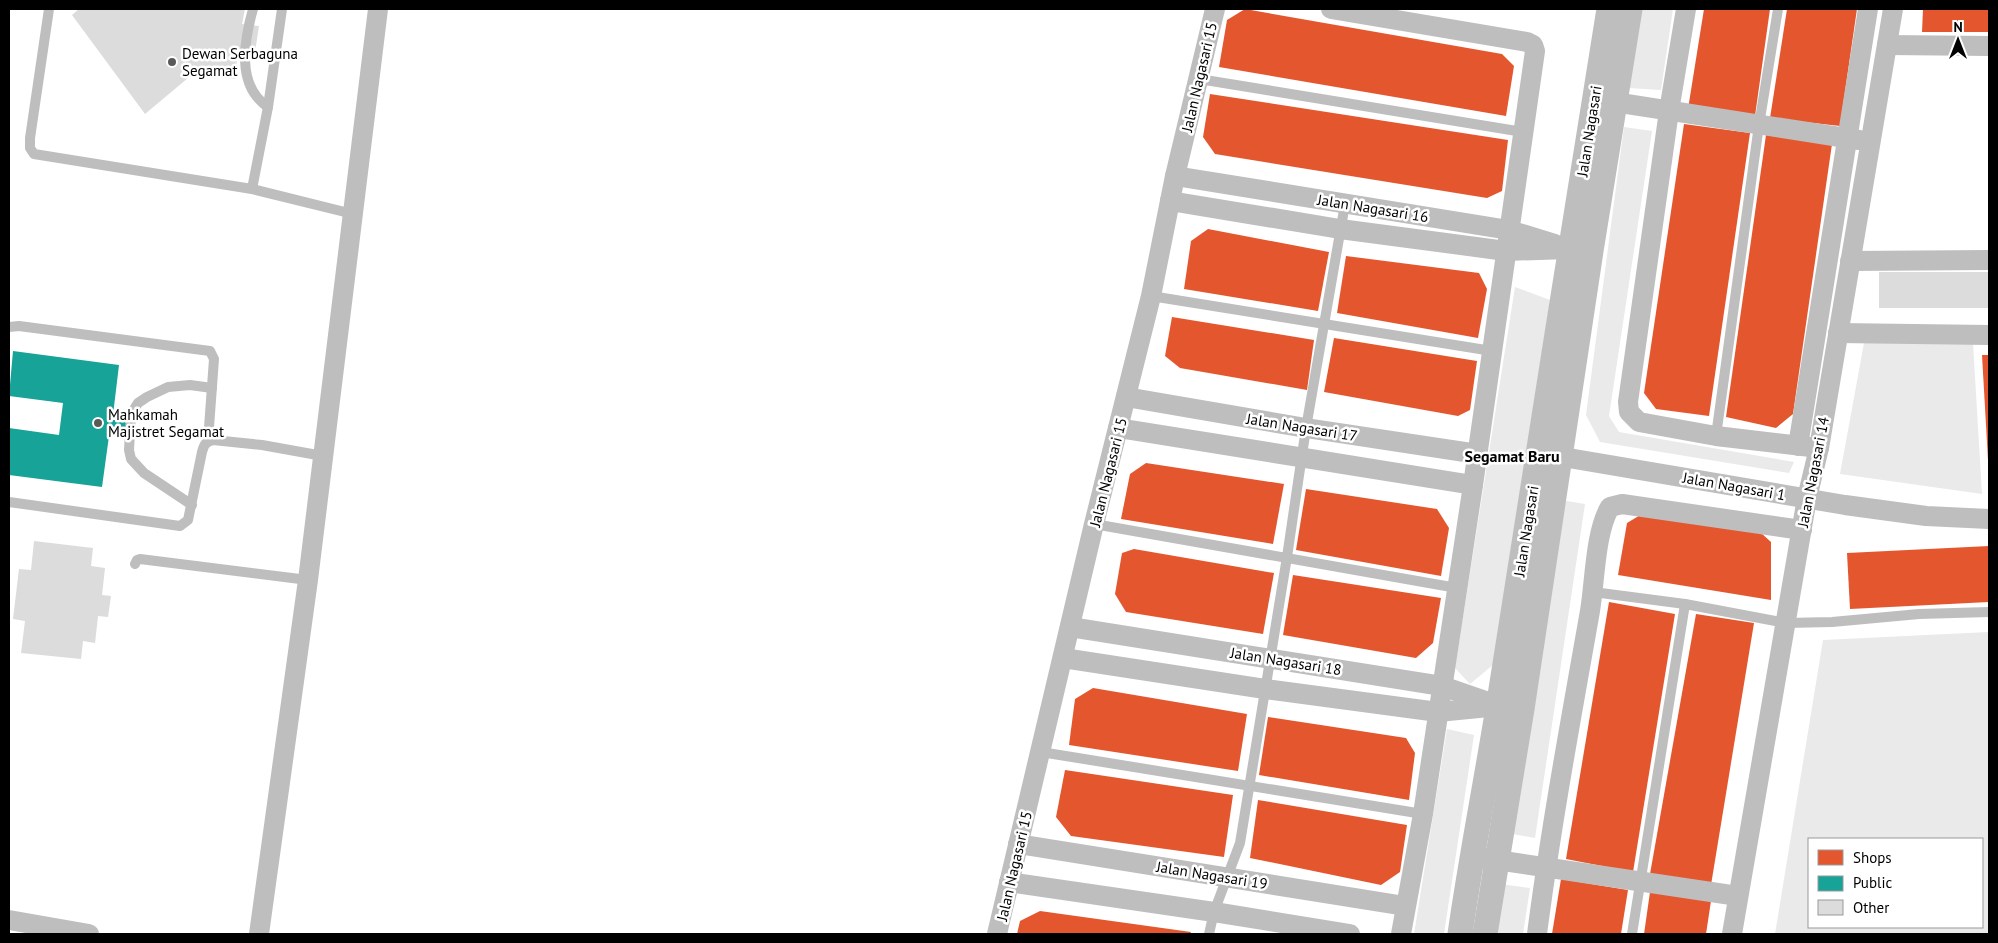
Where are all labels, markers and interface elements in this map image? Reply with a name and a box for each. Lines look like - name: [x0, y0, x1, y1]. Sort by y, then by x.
- north arrow: [1933, 15, 1983, 65]
- text: N: [1953, 18, 1963, 36]
- street label: Jalan Nagasari 15: [1177, 20, 1221, 135]
- place label: Dewan Serbaguna Segamat: [182, 44, 298, 80]
- marker: Dewan Serbaguna Segamat: [166, 56, 178, 68]
- street label: Jalan Nagasari: [1572, 84, 1606, 179]
- street label: Jalan Nagasari 16: [1315, 190, 1430, 226]
- place label: Mahkamah Majistret Segamat: [108, 405, 224, 441]
- street label: Jalan Nagasari 17: [1244, 409, 1359, 445]
- street label: Jalan Nagasari 15: [1085, 415, 1131, 530]
- street label: Jalan Nagasari 14: [1793, 415, 1833, 530]
- marker: Mahkamah Majistret Segamat: [92, 417, 104, 429]
- district label: Segamat Baru: [1464, 446, 1560, 466]
- street label: Jalan Nagasari 1: [1680, 467, 1787, 504]
- street label: Jalan Nagasari: [1509, 484, 1543, 579]
- street label: Jalan Nagasari 18: [1228, 643, 1343, 679]
- street label: Jalan Nagasari 15: [992, 809, 1036, 924]
- legend: [1808, 838, 1983, 928]
- text: Shops: [1853, 848, 1892, 867]
- street label: Jalan Nagasari 19: [1154, 857, 1269, 893]
- text: Public: [1853, 873, 1892, 892]
- text: Other: [1853, 898, 1889, 917]

